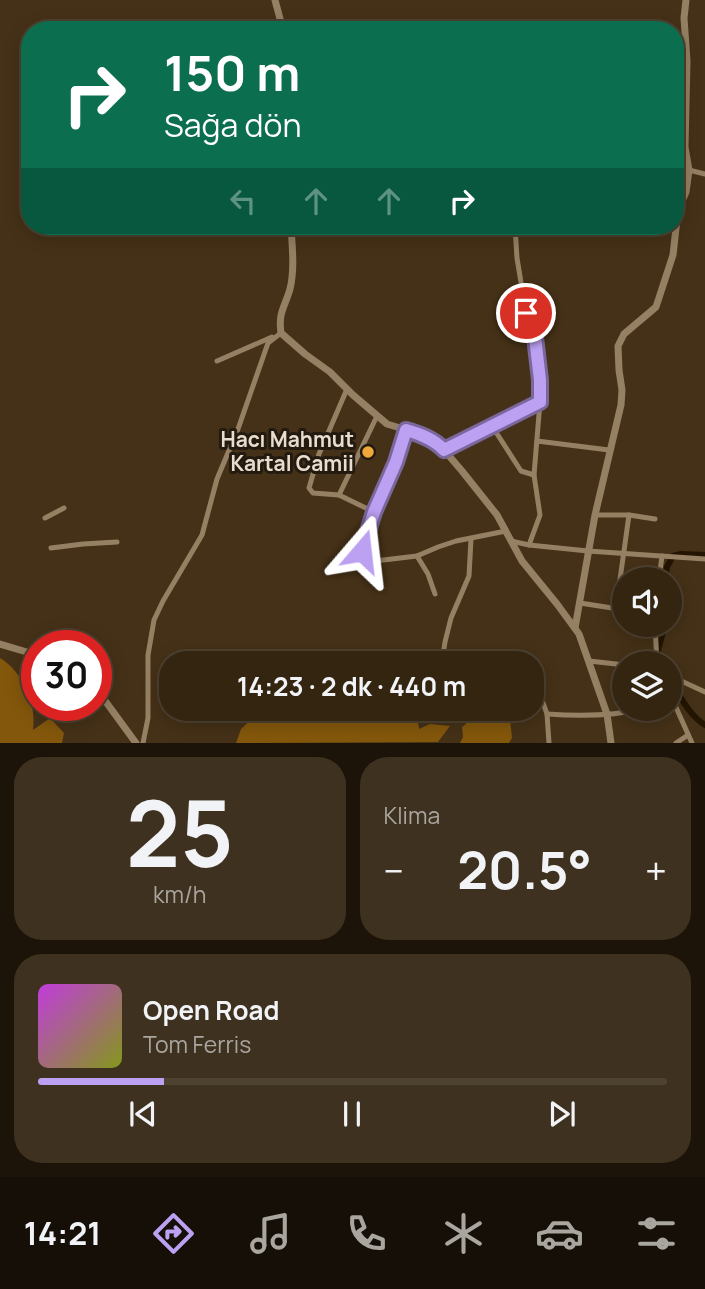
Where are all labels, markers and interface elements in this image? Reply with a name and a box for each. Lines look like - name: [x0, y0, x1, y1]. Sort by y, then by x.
- text: 150 m: [164, 39, 300, 106]
- icon: right: [49, 49, 140, 140]
- text: Sağa dön: [164, 103, 302, 147]
- icon: left: [224, 182, 262, 220]
- icon: ahead: [297, 182, 335, 220]
- icon: ahead: [370, 182, 408, 220]
- icon: right: [443, 182, 481, 220]
- pin: [496, 283, 556, 343]
- icon: arrive: [507, 294, 545, 332]
- place label: Hacı Mahmut Kartal Camii: [221, 425, 354, 477]
- marker: Hacı Mahmut Kartal Camii: [360, 444, 376, 460]
- position arrow: [325, 514, 399, 588]
- map controls: [612, 567, 682, 721]
- button: sound: [612, 567, 682, 637]
- speed limit sign: 30: [21, 630, 112, 721]
- button: layers: [612, 651, 682, 721]
- text: 14:23 · 2 dk · 440 m: [237, 668, 466, 704]
- text: 25: [126, 770, 234, 894]
- text: Klima: [384, 799, 440, 831]
- text: 20.5°: [457, 834, 592, 905]
- text: −: [384, 844, 404, 896]
- text: +: [645, 844, 667, 896]
- text: km/h: [153, 878, 207, 910]
- text: Open Road: [143, 992, 279, 1028]
- text: Tom Ferris: [143, 1028, 251, 1060]
- icon: previous: [124, 1095, 162, 1133]
- icon: pause: [333, 1095, 371, 1133]
- icon: next: [543, 1095, 581, 1133]
- icon: directions: [149, 1209, 198, 1258]
- icon: music: [246, 1209, 295, 1258]
- icon: phone: [342, 1209, 391, 1258]
- icon: climate: [439, 1209, 488, 1258]
- icon: car: [535, 1209, 584, 1258]
- icon: filters: [632, 1209, 681, 1258]
- text: 14:21: [24, 1211, 101, 1255]

